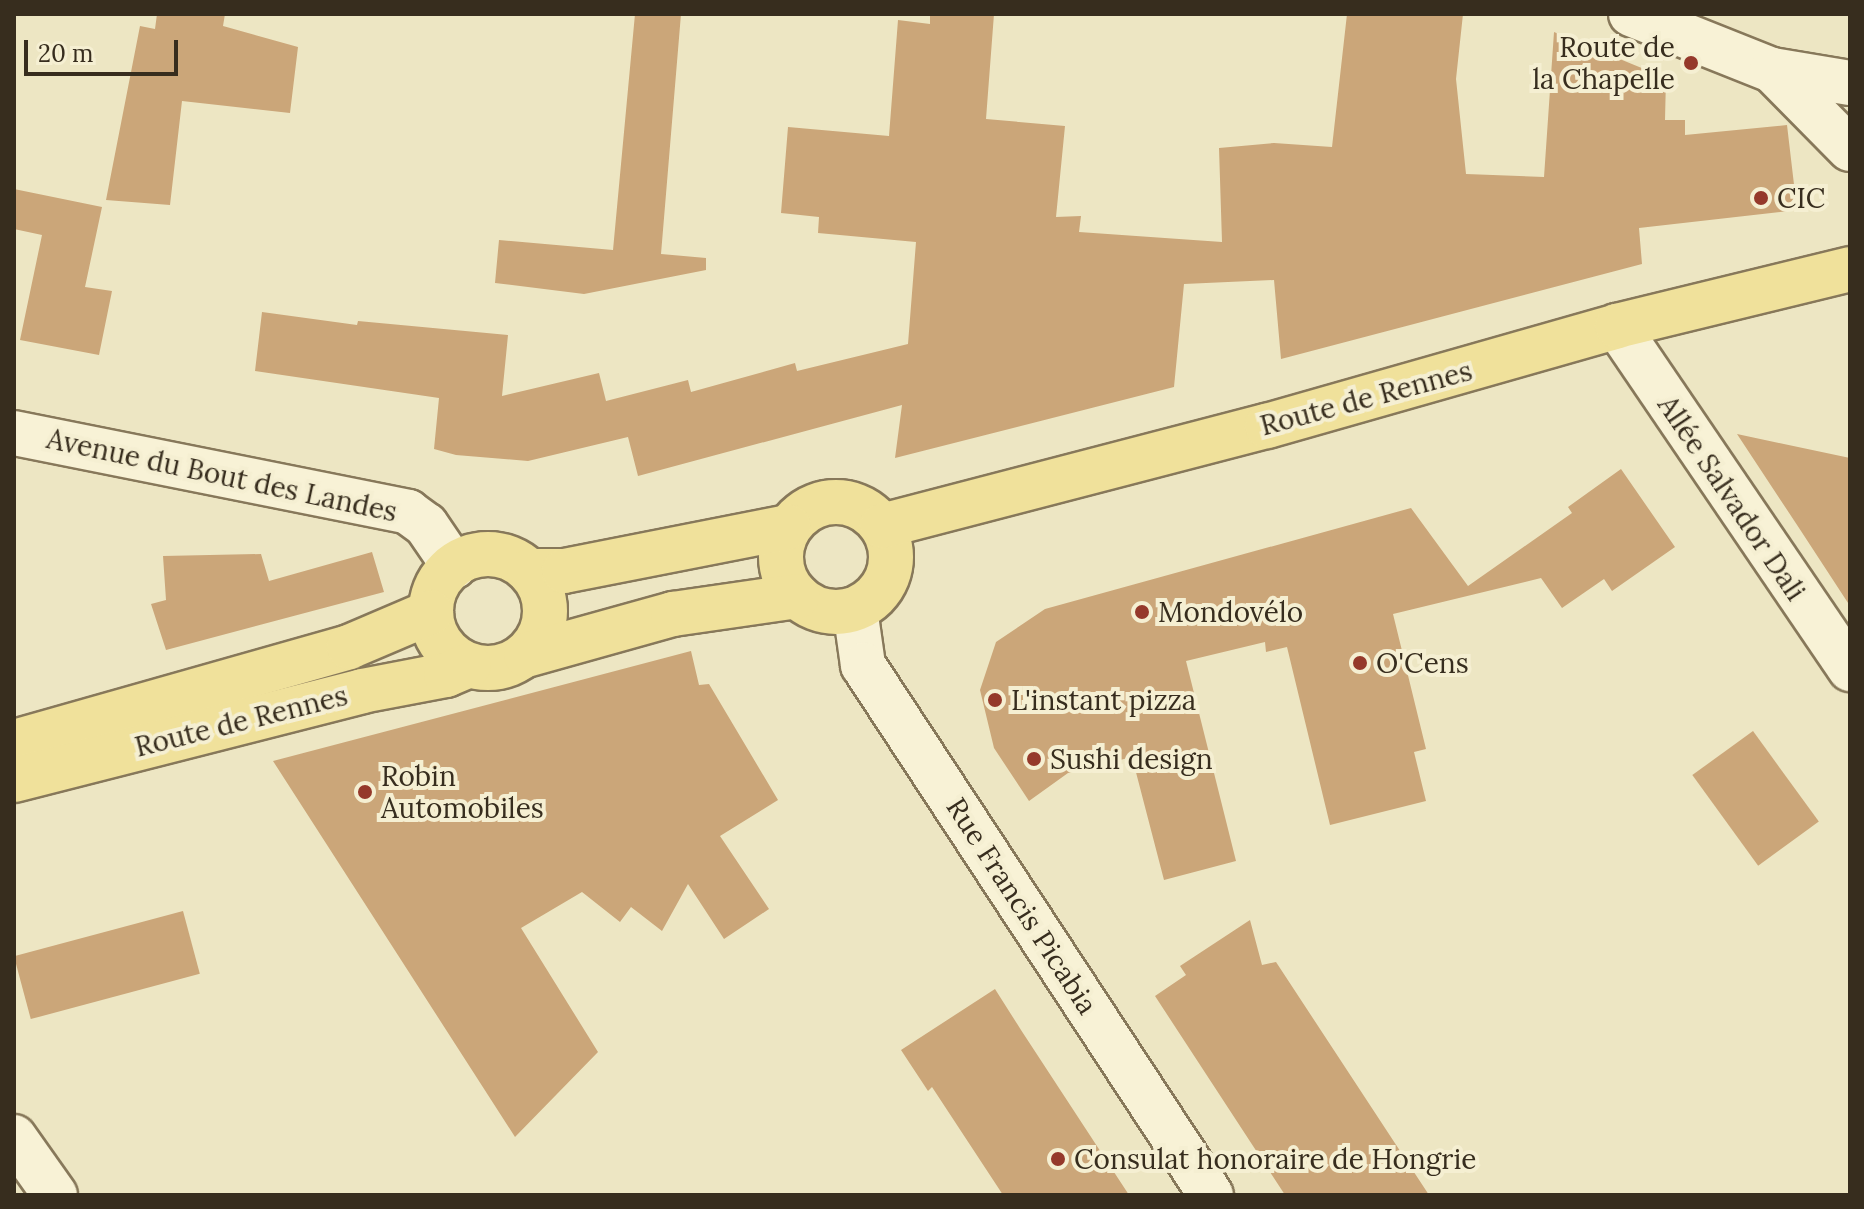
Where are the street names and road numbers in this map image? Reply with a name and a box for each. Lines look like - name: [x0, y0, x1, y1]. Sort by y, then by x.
- street label: Route de Rennes: [1256, 354, 1476, 442]
- street label: Allée Salvador Dali: [1651, 389, 1813, 607]
- street label: Avenue du Bout des Landes: [44, 421, 400, 529]
- street label: Route de Rennes: [131, 678, 351, 764]
- street label: Rue Francis Picabia: [940, 792, 1104, 1020]

